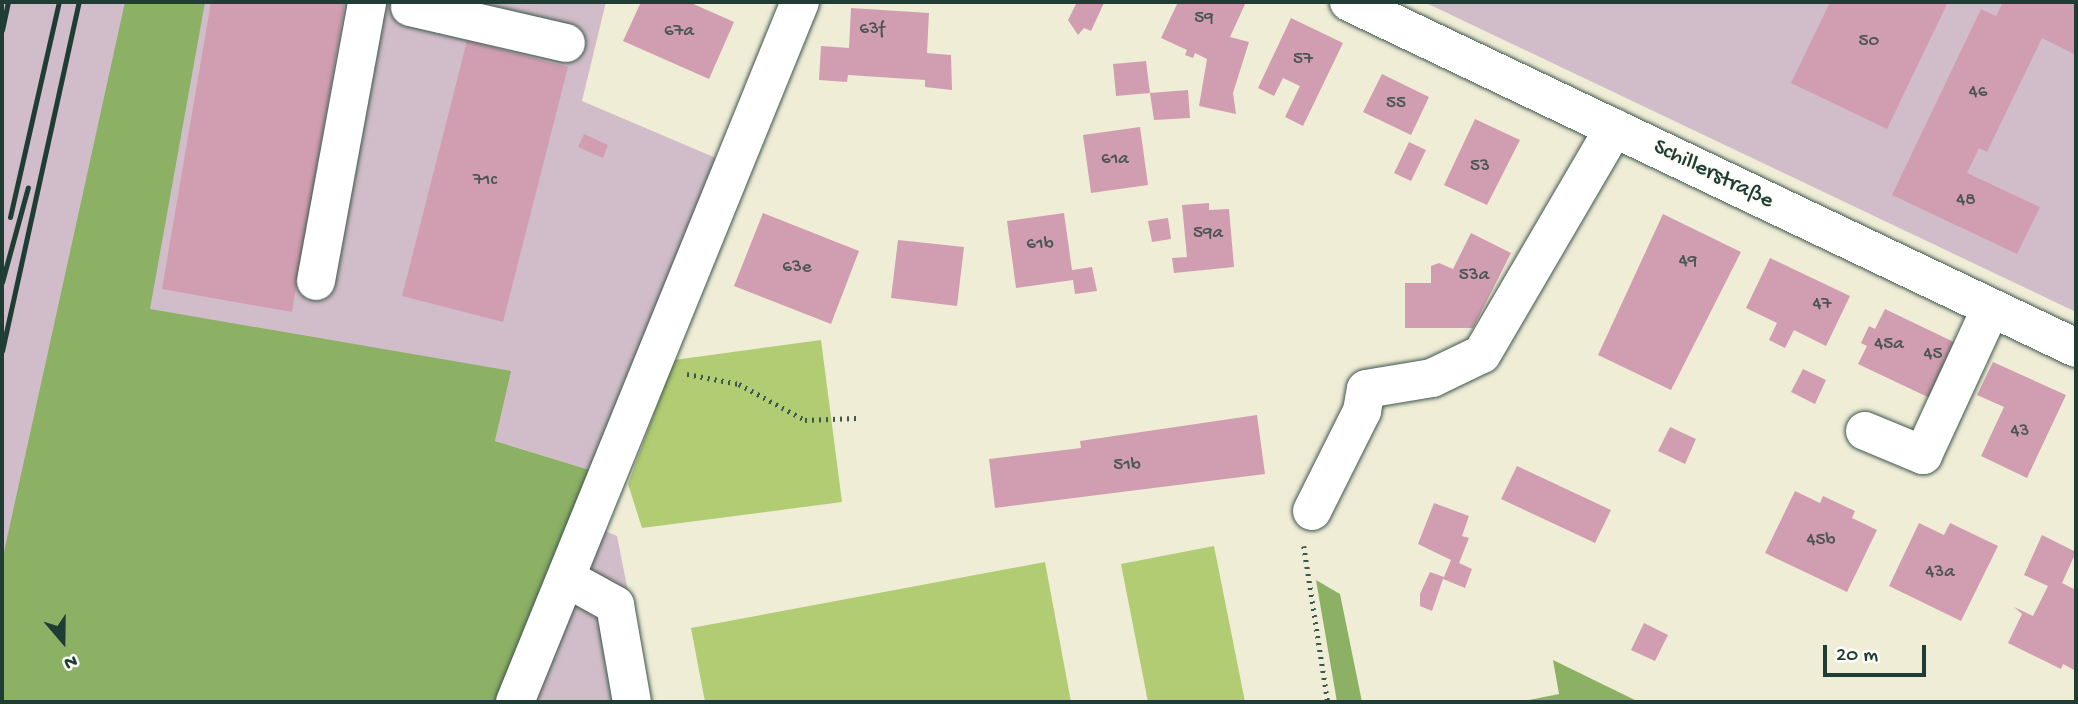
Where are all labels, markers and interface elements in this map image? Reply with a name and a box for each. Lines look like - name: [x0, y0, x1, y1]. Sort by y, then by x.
- house number: 59: [1194, 8, 1214, 30]
- house number: 63f: [859, 19, 885, 41]
- house number: 67a: [664, 21, 694, 43]
- house number: 50: [1859, 31, 1879, 53]
- house number: 57: [1293, 49, 1313, 71]
- house number: 46: [1969, 82, 1987, 104]
- house number: 55: [1386, 93, 1406, 115]
- street label: Schillerstraße: [1648, 134, 1778, 216]
- house number: 61a: [1101, 149, 1129, 171]
- house number: 53: [1470, 156, 1490, 178]
- house number: 71c: [473, 170, 497, 192]
- house number: 48: [1956, 190, 1976, 212]
- house number: 59a: [1193, 223, 1223, 245]
- house number: 61b: [1026, 234, 1054, 256]
- house number: 49: [1679, 251, 1697, 273]
- house number: 63e: [782, 257, 812, 279]
- house number: 53a: [1459, 265, 1489, 287]
- house number: 47: [1813, 294, 1831, 316]
- house number: 45a: [1874, 334, 1904, 356]
- house number: 45: [1924, 344, 1942, 366]
- house number: 43: [2011, 421, 2029, 443]
- house number: 51b: [1113, 455, 1141, 477]
- house number: 45b: [1806, 530, 1836, 552]
- house number: 43a: [1925, 562, 1955, 584]
- north arrow: [28, 606, 98, 676]
- scale bar: [1826, 630, 1929, 674]
- text: 20 m: [1836, 644, 1878, 669]
- text: N: [61, 648, 80, 674]

